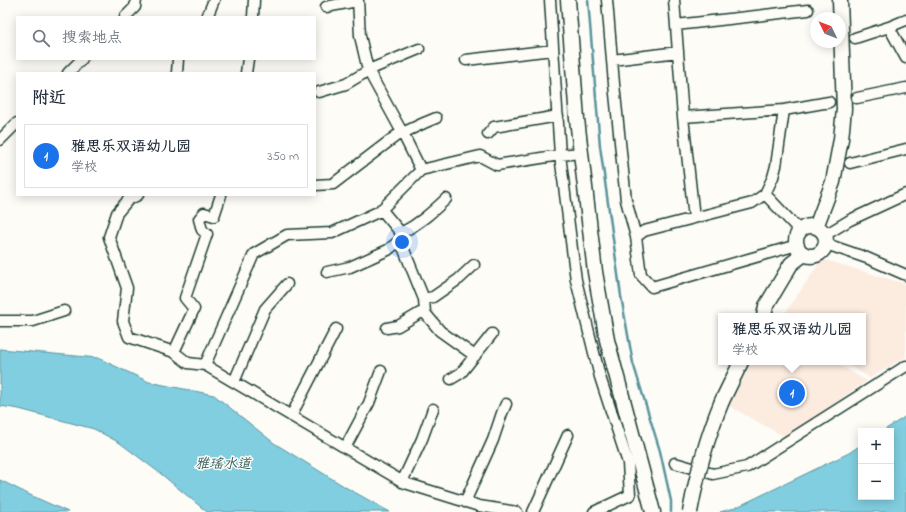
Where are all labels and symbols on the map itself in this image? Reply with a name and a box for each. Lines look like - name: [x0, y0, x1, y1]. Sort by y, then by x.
- north arrow: [810, 12, 846, 48]
- your location: [392, 232, 412, 252]
- pin: 1: [779, 378, 805, 408]
- water label: 雅瑶水道: [195, 454, 252, 475]

